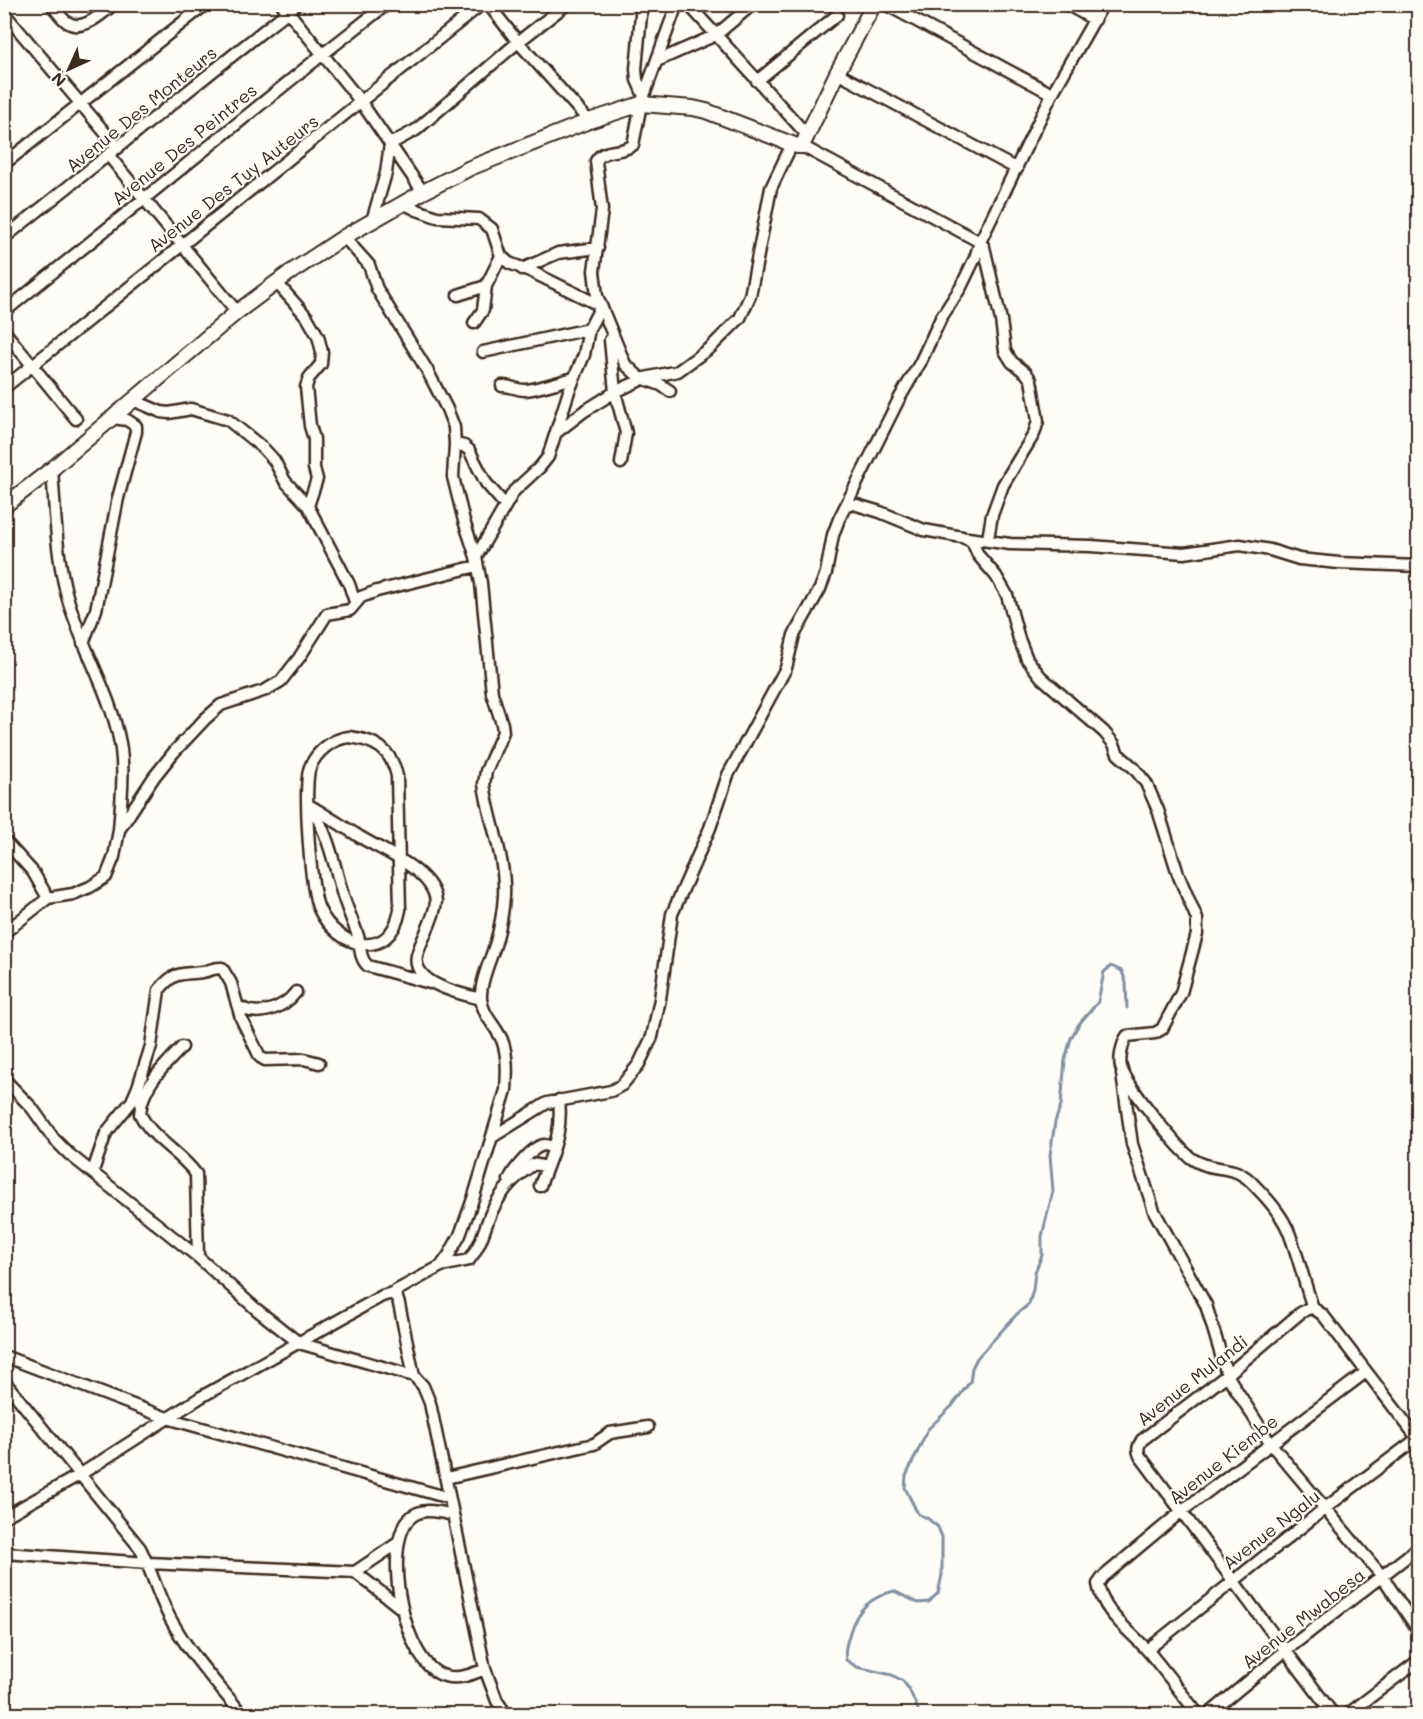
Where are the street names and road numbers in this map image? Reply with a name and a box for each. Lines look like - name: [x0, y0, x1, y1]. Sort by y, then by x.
- street label: Avenue Des Monteurs: [60, 41, 222, 177]
- street label: Avenue Des Peintres: [106, 78, 262, 210]
- street label: Avenue Des Tuy Auteurs: [143, 109, 323, 257]
- street label: Avenue Mulandi: [1131, 1329, 1253, 1431]
- street label: Avenue Kiembe: [1163, 1409, 1283, 1509]
- street label: Avenue Ngalu: [1217, 1483, 1325, 1575]
- street label: Avenue Mwabesa: [1236, 1562, 1370, 1674]

